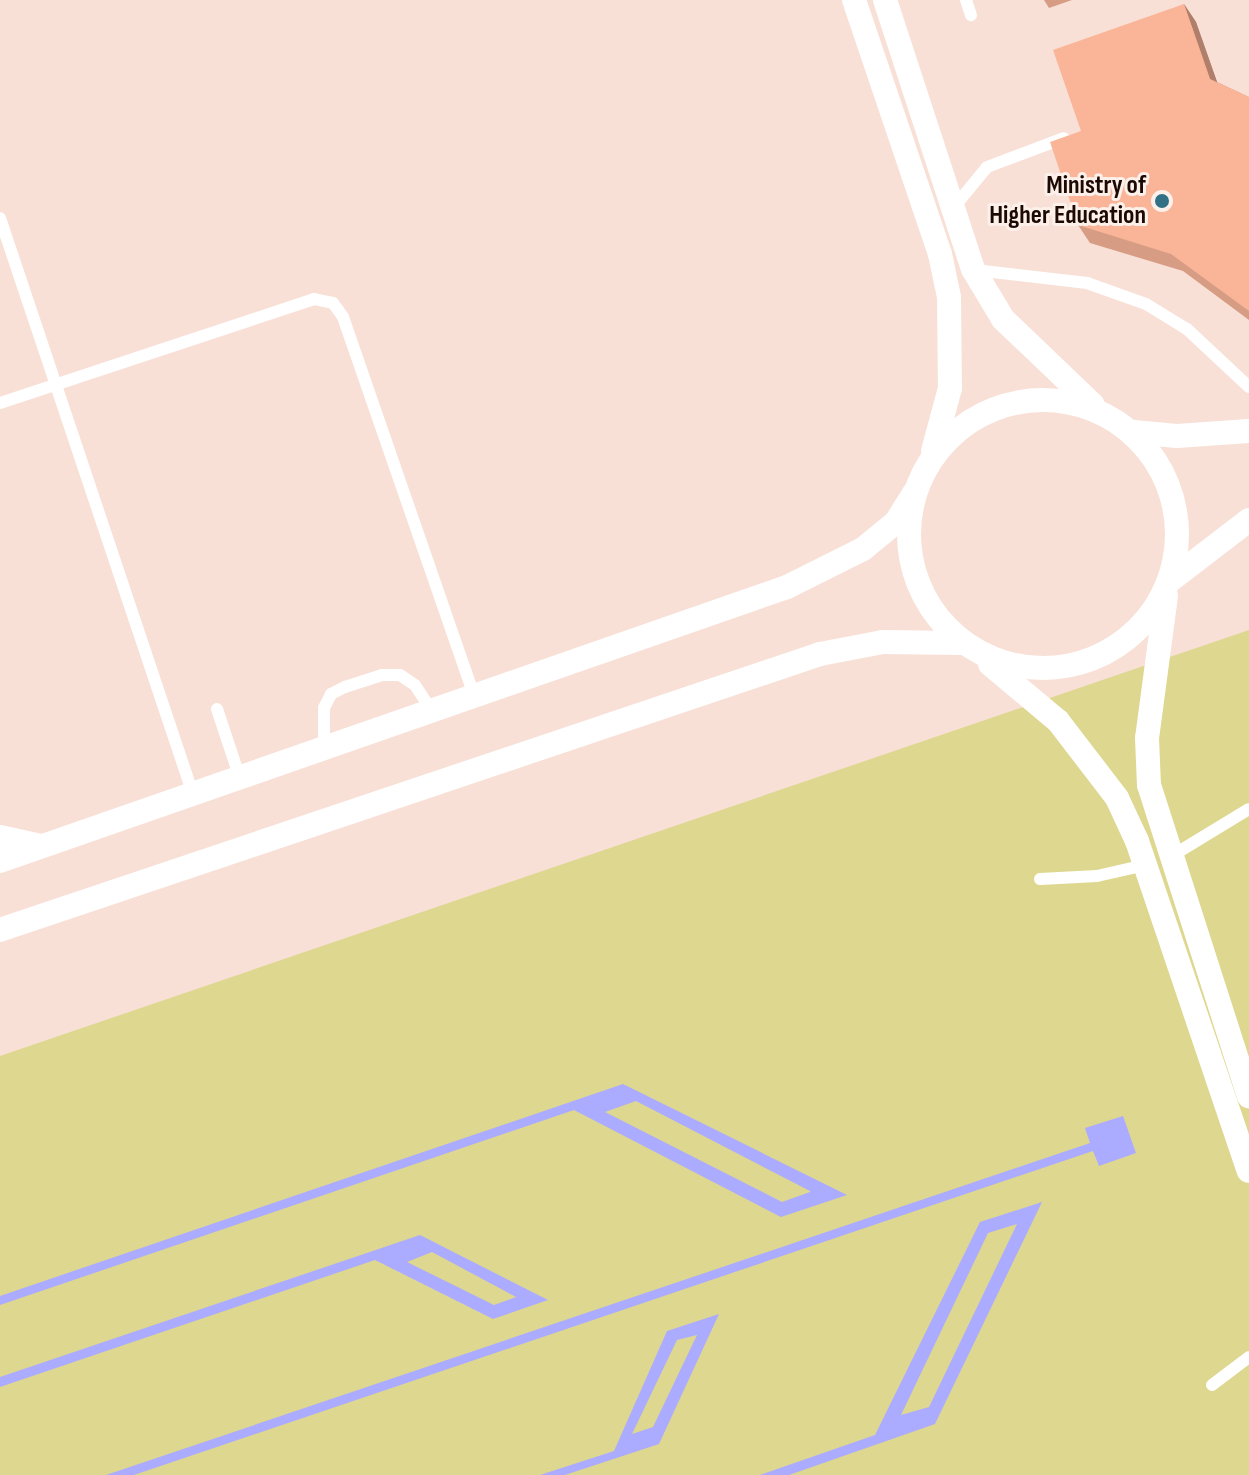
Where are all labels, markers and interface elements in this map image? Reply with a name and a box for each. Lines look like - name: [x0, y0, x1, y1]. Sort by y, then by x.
- place label: Ministry of Higher Education: [989, 170, 1146, 232]
- marker: Ministry of Higher Education: [1153, 192, 1171, 210]

